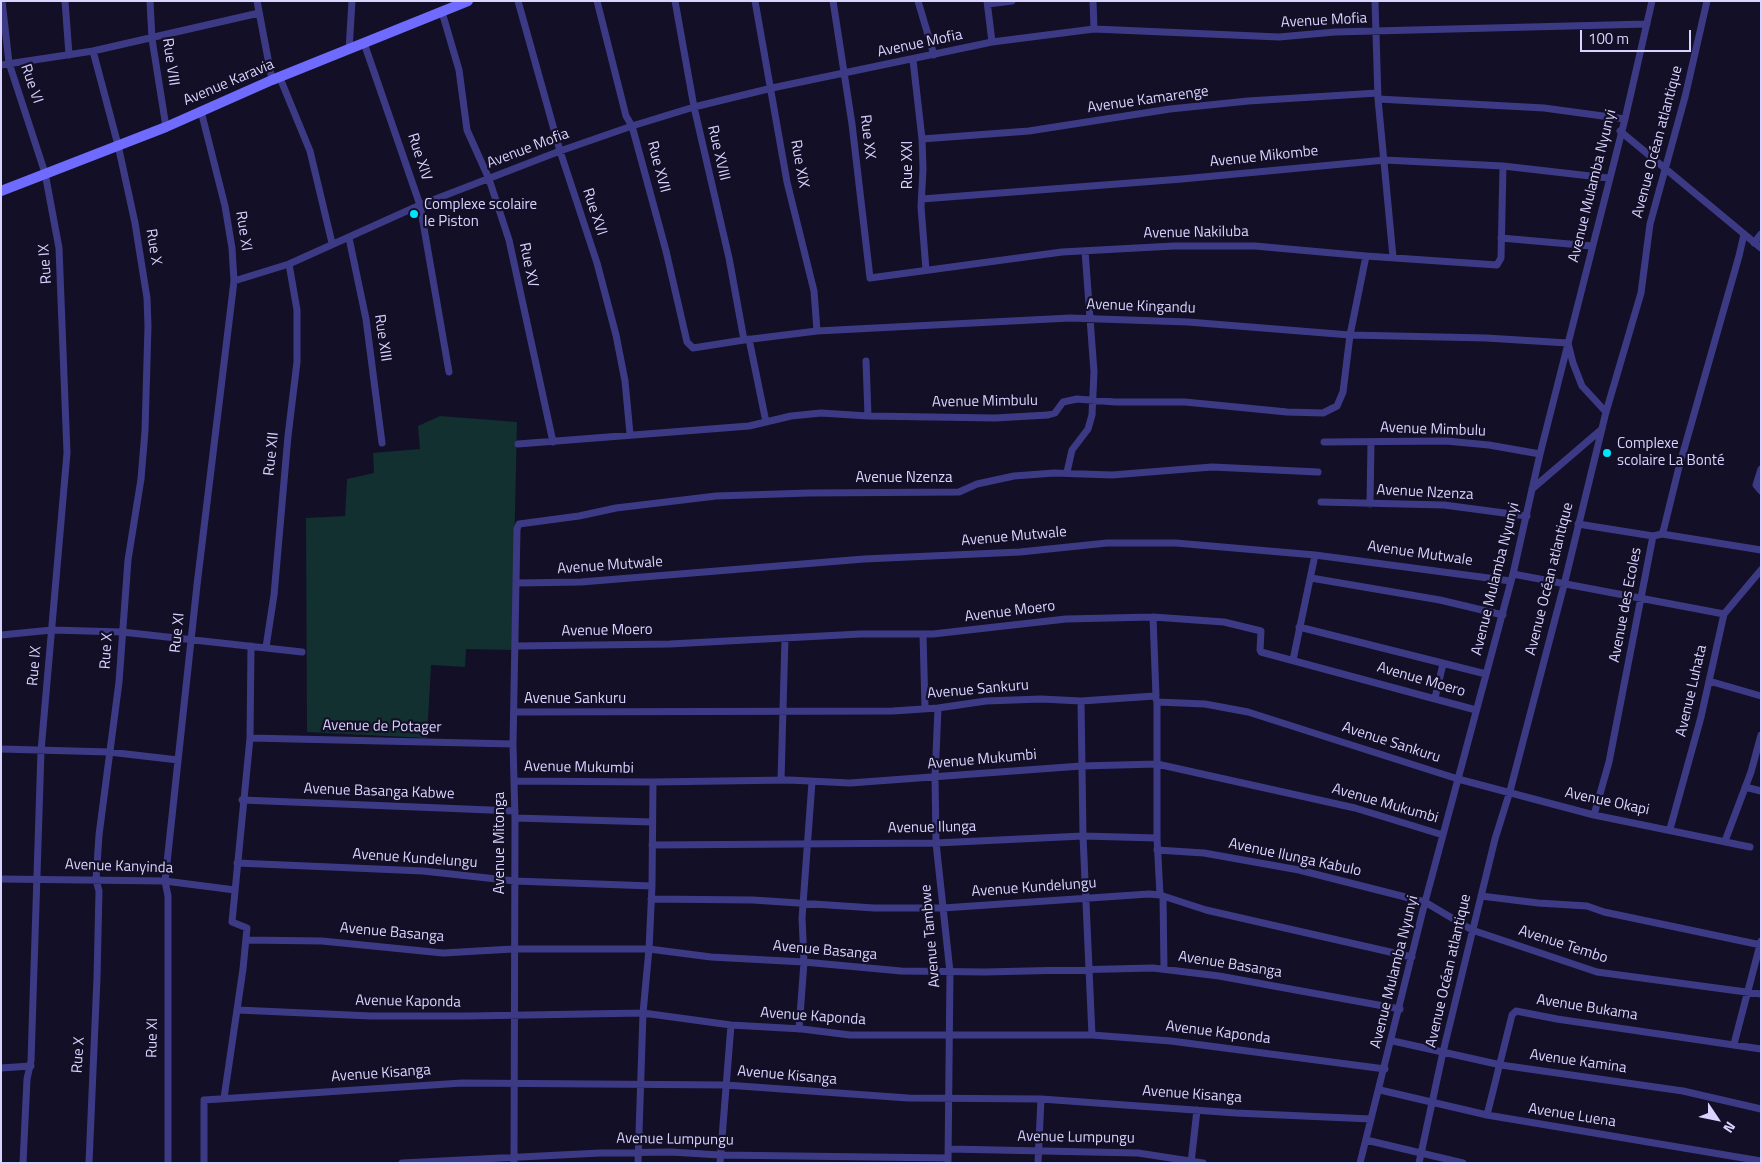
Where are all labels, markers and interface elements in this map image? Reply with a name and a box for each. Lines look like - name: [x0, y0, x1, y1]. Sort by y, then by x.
- street label: Avenue Mofia: [1280, 10, 1368, 32]
- scale bar: [1582, 20, 1693, 52]
- street label: Avenue Mofia: [876, 26, 964, 62]
- text: 100 m: [1588, 27, 1629, 50]
- street label: Rue VIII: [158, 37, 182, 87]
- street label: Avenue Karavia: [181, 56, 277, 110]
- street label: Rue VI: [16, 62, 46, 106]
- street label: Avenue Océan atlantique: [1629, 64, 1687, 220]
- street label: Avenue Kamarenge: [1086, 83, 1210, 117]
- street label: Avenue Mulamba Nyunyi: [1565, 108, 1621, 264]
- street label: Rue XX: [855, 114, 879, 160]
- street label: Rue XVIII: [703, 124, 733, 182]
- street label: Avenue Mofia: [484, 125, 572, 173]
- street label: Rue XIV: [403, 131, 435, 183]
- street label: Rue XVII: [643, 139, 673, 195]
- street label: Rue XIX: [786, 139, 812, 189]
- street label: Rue XXI: [899, 141, 917, 189]
- street label: Avenue Mikombe: [1209, 142, 1319, 172]
- street label: Rue XVI: [578, 186, 610, 238]
- place label: Complexe scolaire le Piston: [424, 196, 537, 231]
- marker: Complexe scolaire le Piston: [408, 208, 420, 220]
- street label: Rue XI: [231, 210, 255, 252]
- street label: Avenue Nakiluba: [1143, 223, 1249, 243]
- street label: Rue X: [141, 228, 165, 266]
- street label: Rue XV: [515, 241, 541, 289]
- street label: Rue IX: [36, 243, 56, 285]
- street label: Avenue Kingandu: [1086, 296, 1196, 318]
- street label: Rue XIII: [370, 313, 394, 363]
- street label: Avenue Mimbulu: [932, 392, 1038, 412]
- street label: Avenue Mimbulu: [1380, 419, 1486, 441]
- street label: Rue XII: [261, 431, 283, 477]
- place label: Complexe scolaire La Bonté: [1617, 435, 1725, 470]
- marker: Complexe scolaire La Bonté: [1601, 447, 1613, 459]
- street label: Avenue Nzenza: [855, 469, 953, 487]
- street label: Avenue Nzenza: [1376, 481, 1474, 505]
- street label: Avenue Mulamba Nyunyi: [1468, 501, 1524, 657]
- street label: Avenue Océan atlantique: [1522, 501, 1578, 657]
- street label: Avenue Mutwale: [960, 523, 1068, 551]
- street label: Avenue Mutwale: [1366, 538, 1474, 570]
- street label: Avenue des Ecoles: [1606, 546, 1646, 664]
- street label: Avenue Mutwale: [557, 553, 663, 579]
- street label: Avenue Moero: [964, 598, 1056, 626]
- street label: Rue XI: [167, 612, 189, 654]
- street label: Avenue Moero: [561, 621, 653, 641]
- street label: Rue X: [97, 632, 117, 670]
- street label: Avenue Luhata: [1673, 643, 1711, 739]
- street label: Rue IX: [24, 645, 46, 687]
- street label: Avenue Moero: [1375, 659, 1467, 701]
- street label: Avenue Sankuru: [926, 677, 1030, 703]
- street label: Avenue Sankuru: [524, 690, 626, 708]
- street label: Avenue de Potager: [322, 717, 442, 737]
- street label: Avenue Sankuru: [1340, 719, 1442, 767]
- street label: Avenue Mukumbi: [927, 746, 1037, 774]
- street label: Avenue Mukumbi: [524, 758, 634, 778]
- street label: Avenue Basanga Kabwe: [303, 780, 455, 804]
- street label: Avenue Mukumbi: [1330, 780, 1440, 828]
- street label: Avenue Okapi: [1563, 784, 1651, 820]
- street label: Avenue Mitonga: [491, 792, 509, 894]
- street label: Avenue Ilunga: [888, 818, 976, 838]
- street label: Avenue Ilunga Kabulo: [1227, 835, 1363, 881]
- street label: Avenue Kundelungu: [352, 846, 478, 872]
- street label: Avenue Kanyinda: [65, 856, 173, 878]
- street label: Avenue Kundelungu: [971, 875, 1097, 901]
- street label: Avenue Tambwe: [918, 884, 944, 988]
- street label: Avenue Océan atlantique: [1423, 893, 1475, 1049]
- street label: Avenue Mulamba Nyunyi: [1367, 894, 1423, 1050]
- street label: Avenue Basanga: [339, 919, 445, 947]
- street label: Avenue Tembo: [1516, 922, 1610, 968]
- street label: Avenue Basanga: [772, 937, 878, 965]
- street label: Avenue Basanga: [1177, 948, 1283, 982]
- street label: Avenue Bukama: [1535, 991, 1639, 1025]
- street label: Avenue Kaponda: [355, 992, 461, 1012]
- street label: Avenue Kaponda: [760, 1004, 866, 1030]
- street label: Rue XI: [144, 1018, 162, 1058]
- street label: Avenue Kaponda: [1164, 1018, 1272, 1048]
- street label: Rue X: [69, 1036, 89, 1074]
- street label: Avenue Kamina: [1528, 1046, 1628, 1078]
- street label: Avenue Kisanga: [331, 1062, 431, 1086]
- street label: Avenue Kisanga: [737, 1063, 837, 1089]
- street label: Avenue Kisanga: [1142, 1083, 1242, 1107]
- north arrow: [1692, 1094, 1742, 1144]
- street label: Avenue Luena: [1527, 1100, 1617, 1132]
- text: N: [1718, 1118, 1741, 1138]
- street label: Avenue Lumpungu: [1017, 1128, 1135, 1148]
- street label: Avenue Lumpungu: [616, 1130, 734, 1150]

